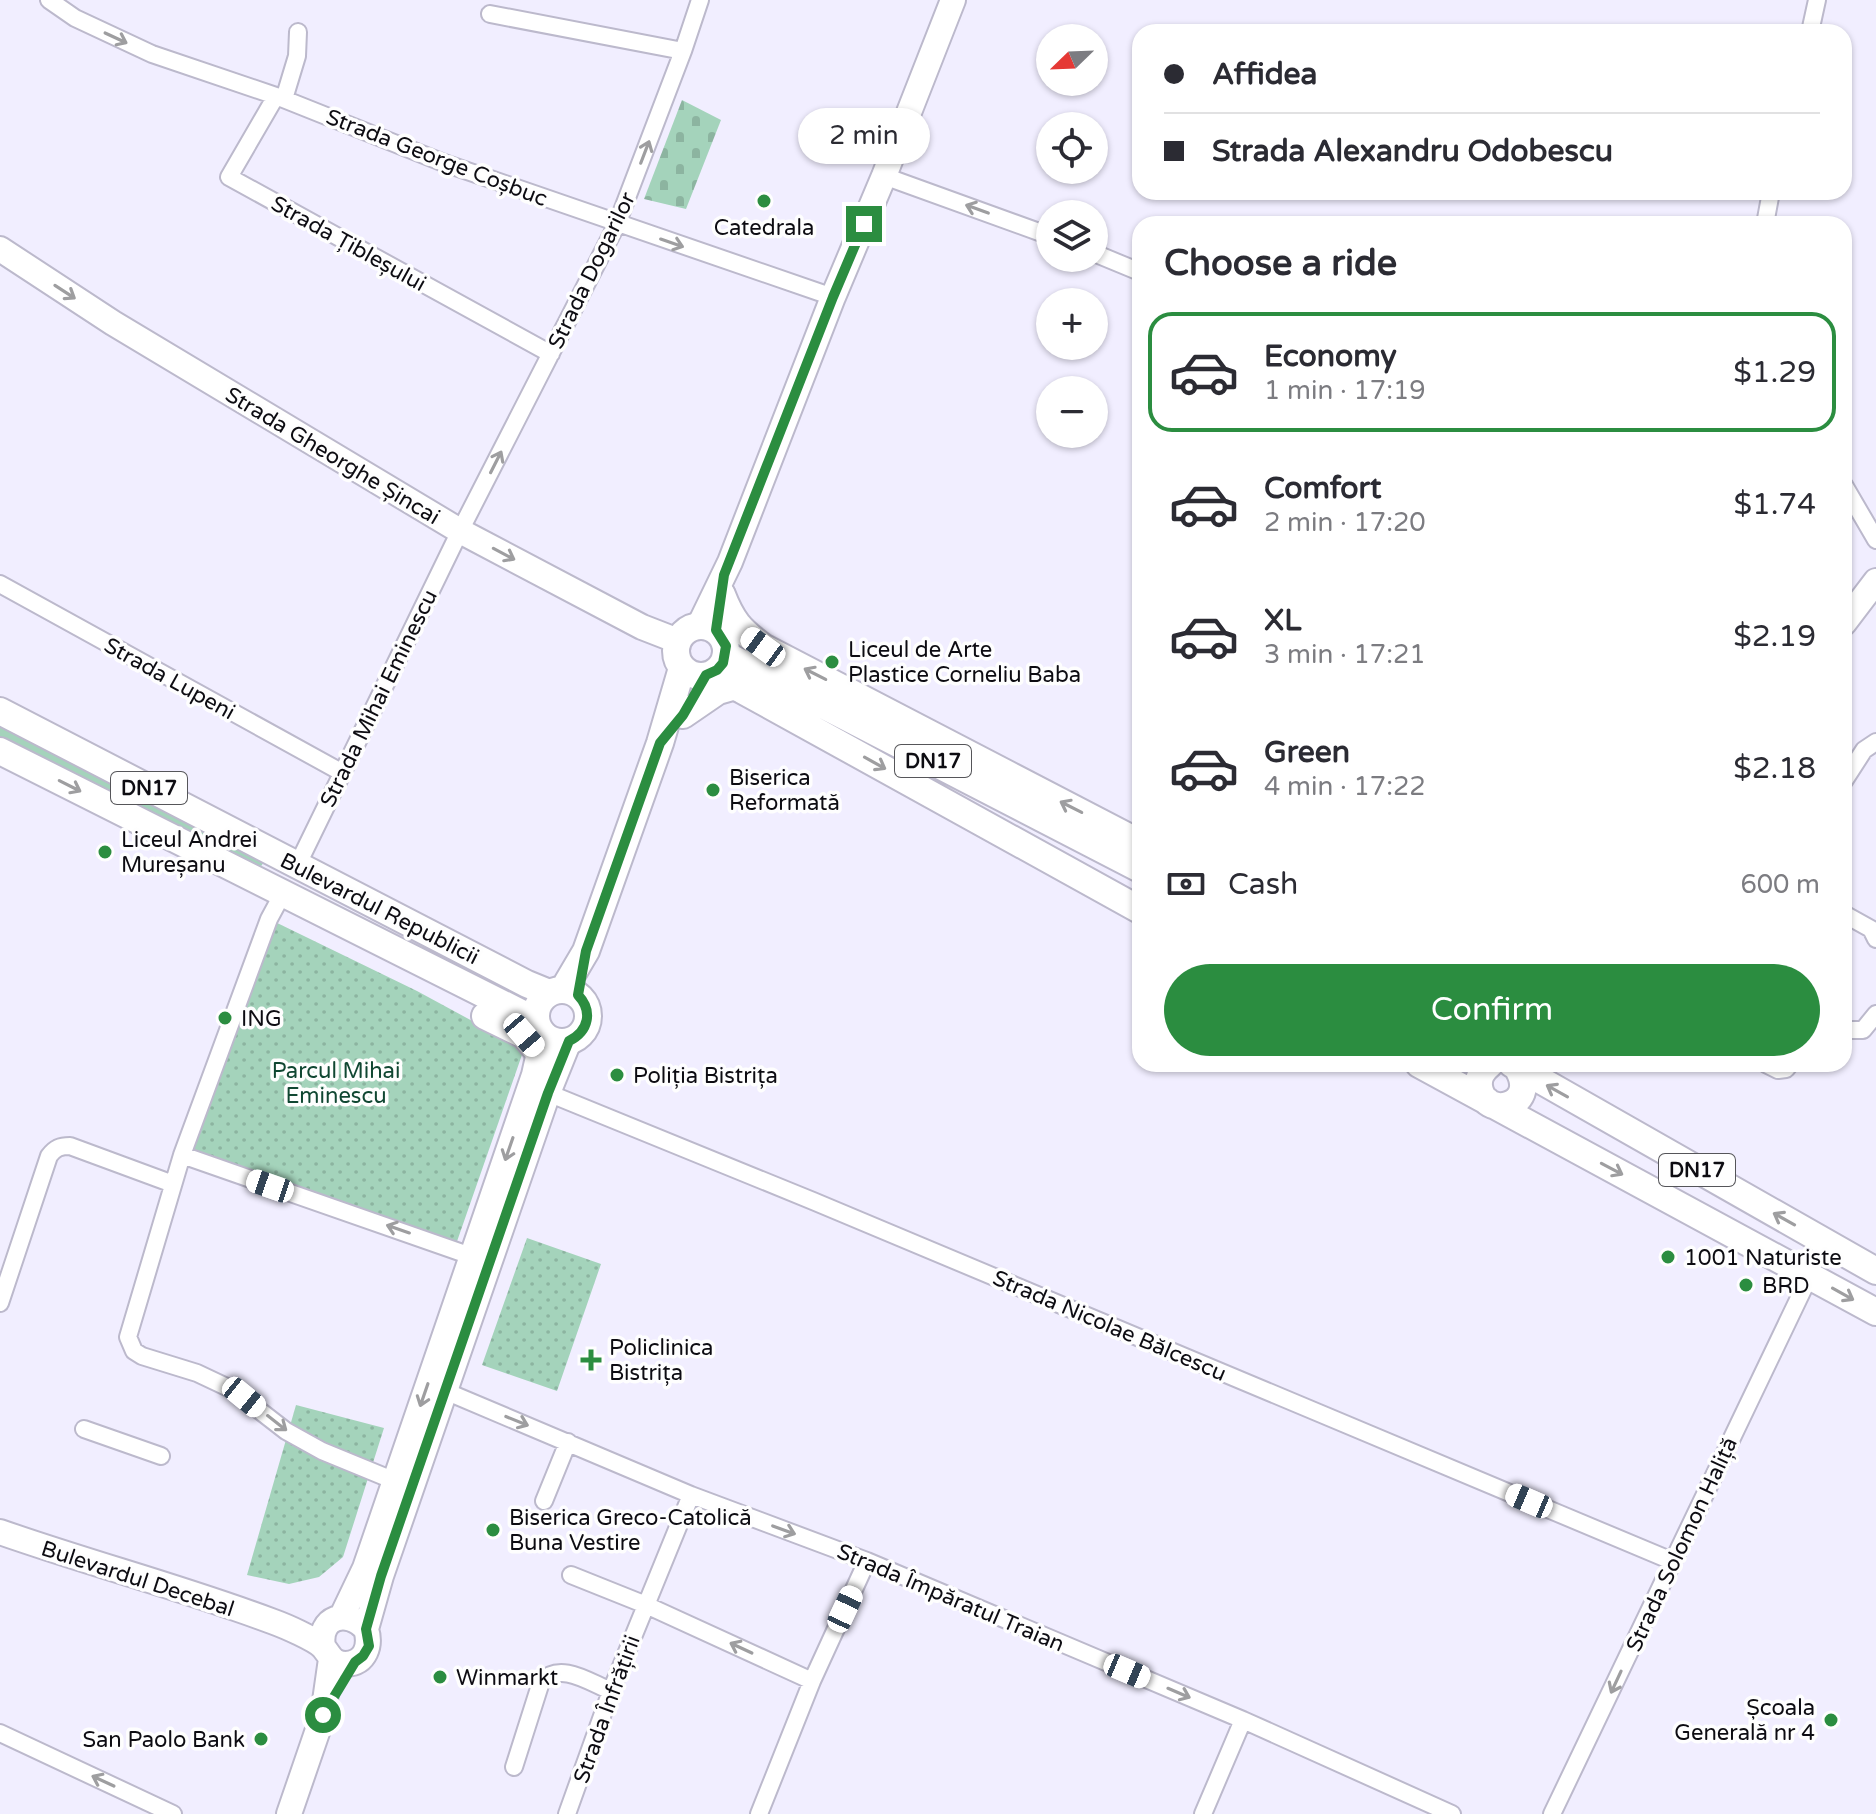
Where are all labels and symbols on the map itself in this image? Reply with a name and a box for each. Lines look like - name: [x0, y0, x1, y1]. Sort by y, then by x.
- north arrow: [1036, 24, 1108, 96]
- one-way arrow: [104, 31, 128, 46]
- street label: Strada George Coșbuc: [322, 104, 551, 212]
- callout: 2 min: [798, 108, 930, 164]
- one-way arrow: [638, 140, 653, 165]
- street label: Strada Dogarilor: [543, 187, 641, 353]
- street label: Strada Țibleșului: [267, 191, 430, 297]
- marker: Catedrala: [755, 192, 773, 210]
- one-way arrow: [965, 201, 990, 215]
- route end: [846, 206, 882, 242]
- place label: Catedrala: [714, 215, 814, 241]
- one-way arrow: [659, 236, 684, 251]
- one-way arrow: [53, 284, 76, 300]
- street label: Strada Gheorghe Șincai: [221, 382, 444, 530]
- one-way arrow: [488, 450, 504, 474]
- one-way arrow: [492, 547, 516, 563]
- street label: Strada Mihai Eminescu: [315, 585, 443, 811]
- car: [737, 623, 789, 671]
- street label: Strada Lupeni: [100, 632, 239, 726]
- place label: Liceul de Arte Plastice Corneliu Baba: [848, 637, 1081, 688]
- marker: Liceul de Arte Plastice Corneliu Baba: [823, 653, 841, 671]
- one-way arrow: [804, 666, 828, 682]
- road number: DN17: [895, 745, 971, 777]
- one-way arrow: [862, 756, 886, 772]
- place label: Biserica Reformată: [729, 765, 840, 816]
- road number: DN17: [111, 772, 187, 804]
- one-way arrow: [57, 778, 81, 794]
- marker: Biserica Reformată: [704, 781, 722, 799]
- one-way arrow: [1059, 798, 1083, 814]
- place label: Liceul Andrei Mureșanu: [121, 827, 257, 878]
- marker: Liceul Andrei Mureșanu: [96, 843, 114, 861]
- street label: Bulevardul Republicii: [276, 847, 483, 970]
- place label: ING: [241, 1006, 282, 1032]
- marker: ING: [216, 1009, 234, 1027]
- car: [499, 1009, 549, 1061]
- park label: Parcul Mihai Eminescu: [272, 1058, 400, 1109]
- place label: Poliția Bistrița: [633, 1063, 778, 1089]
- marker: Poliția Bistrița: [608, 1066, 626, 1084]
- one-way arrow: [1546, 1083, 1570, 1098]
- one-way arrow: [500, 1136, 515, 1161]
- road number: DN17: [1659, 1154, 1735, 1186]
- one-way arrow: [1599, 1161, 1623, 1177]
- car: [243, 1167, 297, 1205]
- one-way arrow: [1773, 1211, 1796, 1227]
- one-way arrow: [385, 1221, 410, 1236]
- place label: 1001 Naturiste: [1684, 1245, 1842, 1271]
- marker: 1001 Naturiste: [1659, 1248, 1677, 1266]
- street label: Strada Nicolae Bălcescu: [989, 1265, 1230, 1387]
- place label: BRD: [1762, 1273, 1809, 1299]
- marker: BRD: [1737, 1276, 1755, 1294]
- one-way arrow: [1831, 1286, 1854, 1302]
- place label: Policlinica Bistrița: [609, 1335, 713, 1386]
- marker: Policlinica Bistrița: [580, 1349, 602, 1371]
- car: [218, 1373, 270, 1421]
- one-way arrow: [416, 1382, 431, 1407]
- one-way arrow: [266, 1415, 287, 1432]
- one-way arrow: [504, 1415, 529, 1429]
- street label: Strada Solomon Haliță: [1621, 1433, 1743, 1656]
- car: [1502, 1481, 1556, 1521]
- place label: Biserica Greco-Catolică Buna Vestire: [509, 1505, 752, 1556]
- marker: Biserica Greco-Catolică Buna Vestire: [484, 1521, 502, 1539]
- one-way arrow: [771, 1524, 796, 1538]
- street label: Bulevardul Decebal: [38, 1536, 237, 1622]
- street label: Strada Împăratul Traian: [833, 1537, 1069, 1658]
- car: [824, 1582, 866, 1636]
- street label: Strada Înfrățirii: [567, 1631, 646, 1787]
- one-way arrow: [729, 1640, 754, 1655]
- car: [1100, 1651, 1154, 1691]
- place label: Winmarkt: [456, 1665, 558, 1691]
- marker: Winmarkt: [431, 1668, 449, 1686]
- one-way arrow: [1608, 1670, 1623, 1694]
- one-way arrow: [1166, 1686, 1191, 1701]
- place label: Școala Generală nr 4: [1674, 1695, 1815, 1746]
- route start: [305, 1697, 341, 1733]
- marker: Școala Generală nr 4: [1822, 1711, 1840, 1729]
- place label: San Paolo Bank: [82, 1727, 245, 1753]
- marker: San Paolo Bank: [252, 1730, 270, 1748]
- one-way arrow: [91, 1773, 115, 1788]

